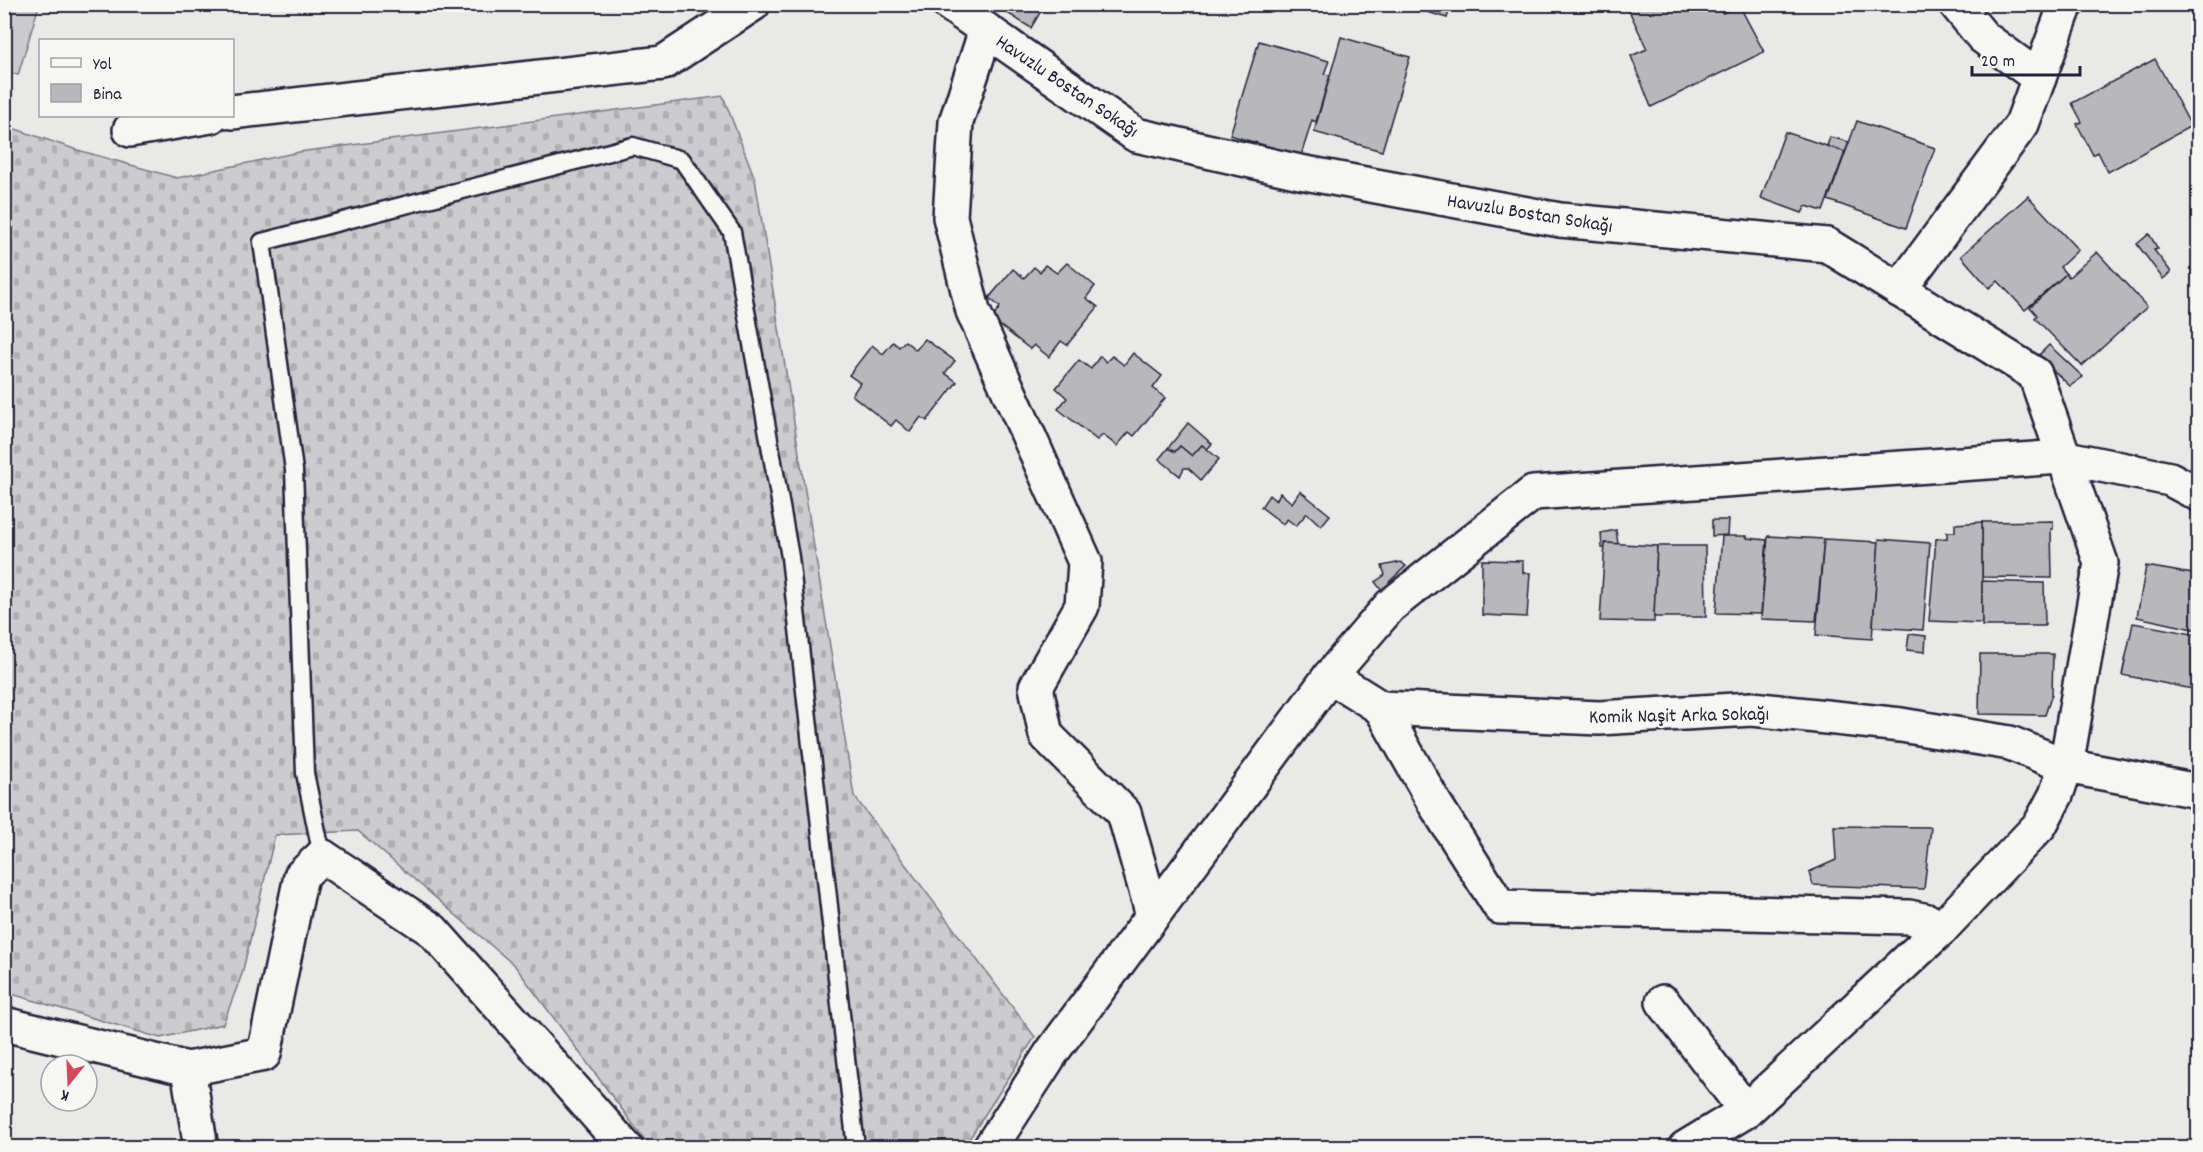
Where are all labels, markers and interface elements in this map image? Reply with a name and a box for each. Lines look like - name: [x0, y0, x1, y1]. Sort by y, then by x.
- street label: Havuzlu Bostan Sokağı: [989, 29, 1143, 146]
- legend: [39, 39, 234, 117]
- scale bar: [1972, 39, 2080, 77]
- text: 20 m: [1981, 50, 2015, 75]
- text: Yol: [93, 53, 113, 78]
- text: Bina: [93, 83, 122, 108]
- street label: Havuzlu Bostan Sokağı: [1445, 188, 1614, 242]
- street label: Komik Naşit Arka Sokağı: [1589, 701, 1769, 733]
- north arrow: [39, 1053, 99, 1113]
- text: K: [57, 1083, 72, 1107]

